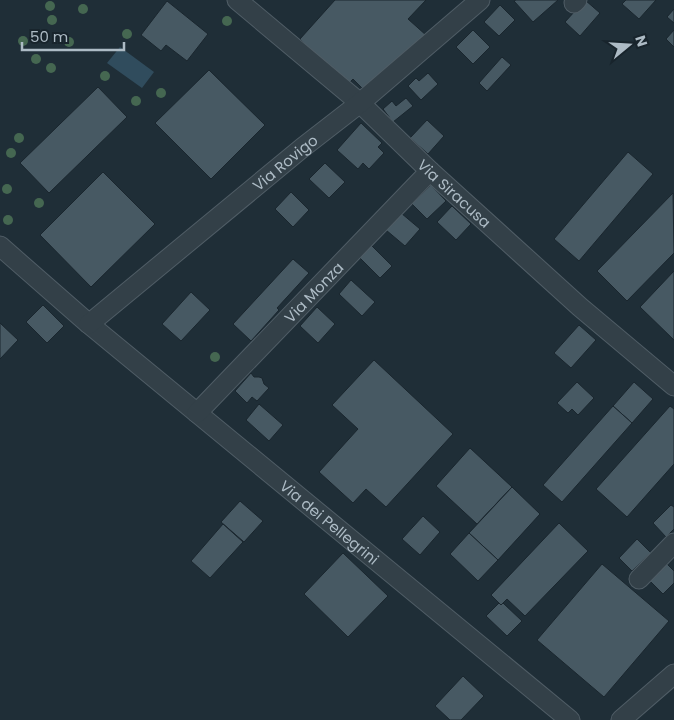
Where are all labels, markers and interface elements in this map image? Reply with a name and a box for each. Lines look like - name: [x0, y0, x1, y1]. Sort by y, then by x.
- scale bar: [22, 20, 125, 52]
- north arrow: [604, 20, 654, 70]
- text: 50 m: [30, 26, 68, 47]
- text: N: [630, 33, 653, 49]
- street label: Via Rovigo: [248, 129, 322, 195]
- street label: Via Siracusa: [413, 154, 496, 232]
- street label: Via Monza: [279, 257, 348, 327]
- street label: Via dei Pellegrini: [276, 475, 384, 569]

